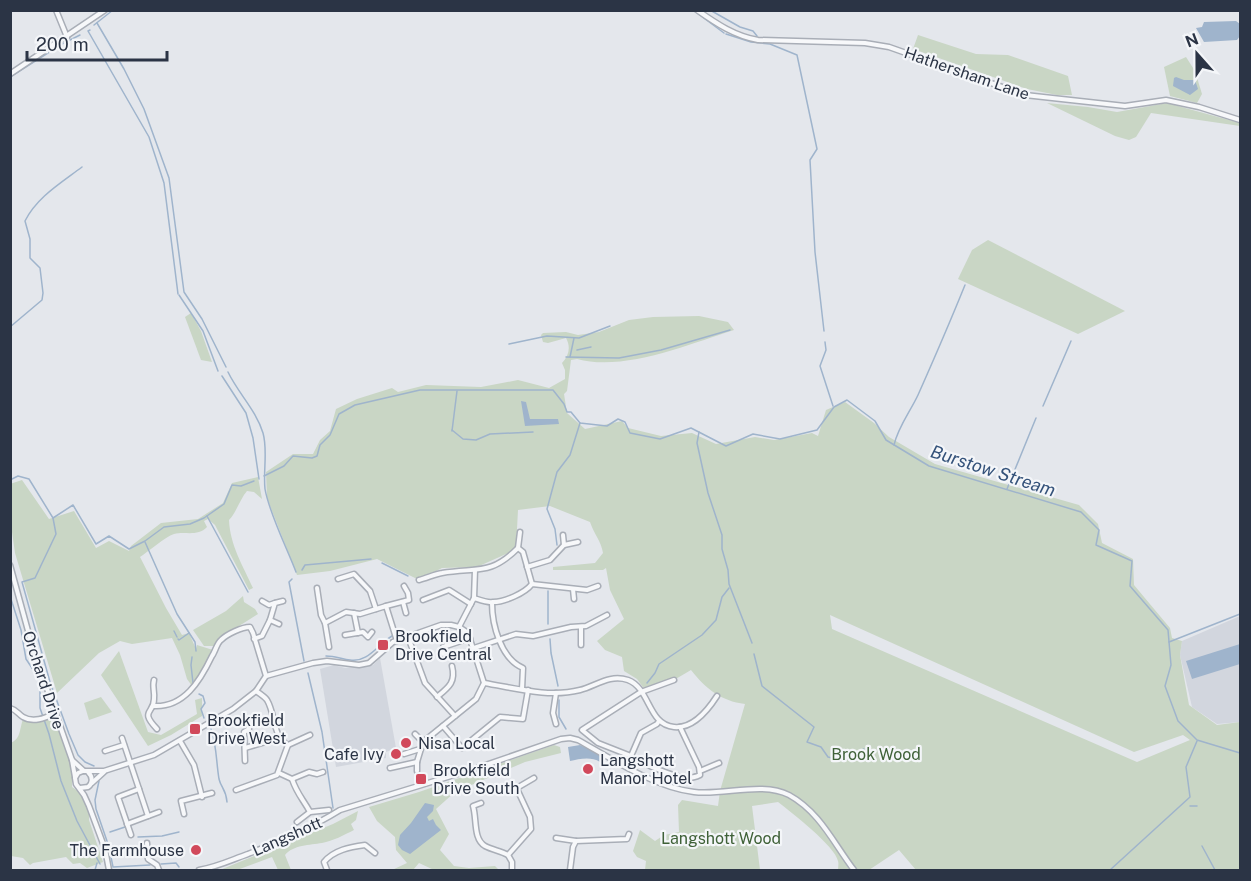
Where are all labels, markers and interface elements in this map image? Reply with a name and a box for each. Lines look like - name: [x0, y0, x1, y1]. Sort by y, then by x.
- scale bar: [27, 24, 166, 62]
- north arrow: [1167, 24, 1227, 84]
- text: N: [1183, 29, 1201, 52]
- text: 200 m: [36, 34, 89, 55]
- street label: Hathersham Lane: [902, 43, 1032, 104]
- water label: Burstow Stream: [928, 440, 1058, 501]
- place label: Brookfield Drive Central: [395, 627, 492, 664]
- street label: Orchard Drive: [19, 629, 68, 732]
- marker: Brookfield Drive Central: [376, 638, 390, 652]
- place label: Brookfield Drive West: [207, 711, 286, 748]
- marker: Brookfield Drive West: [188, 722, 202, 736]
- place label: Nisa Local: [418, 734, 495, 753]
- marker: Nisa Local: [399, 736, 413, 750]
- place label: Cafe Ivy: [324, 745, 384, 764]
- park label: Brook Wood: [831, 745, 921, 764]
- marker: Cafe Ivy: [389, 747, 403, 761]
- place label: Langshott Manor Hotel: [600, 751, 692, 788]
- place label: Brookfield Drive South: [433, 761, 520, 798]
- marker: Langshott Manor Hotel: [581, 762, 595, 776]
- marker: Brookfield Drive South: [414, 772, 428, 786]
- street label: Langshott: [249, 813, 325, 860]
- park label: Langshott Wood: [661, 829, 781, 848]
- place label: The Farmhouse: [69, 841, 184, 860]
- marker: The Farmhouse: [189, 843, 203, 857]

